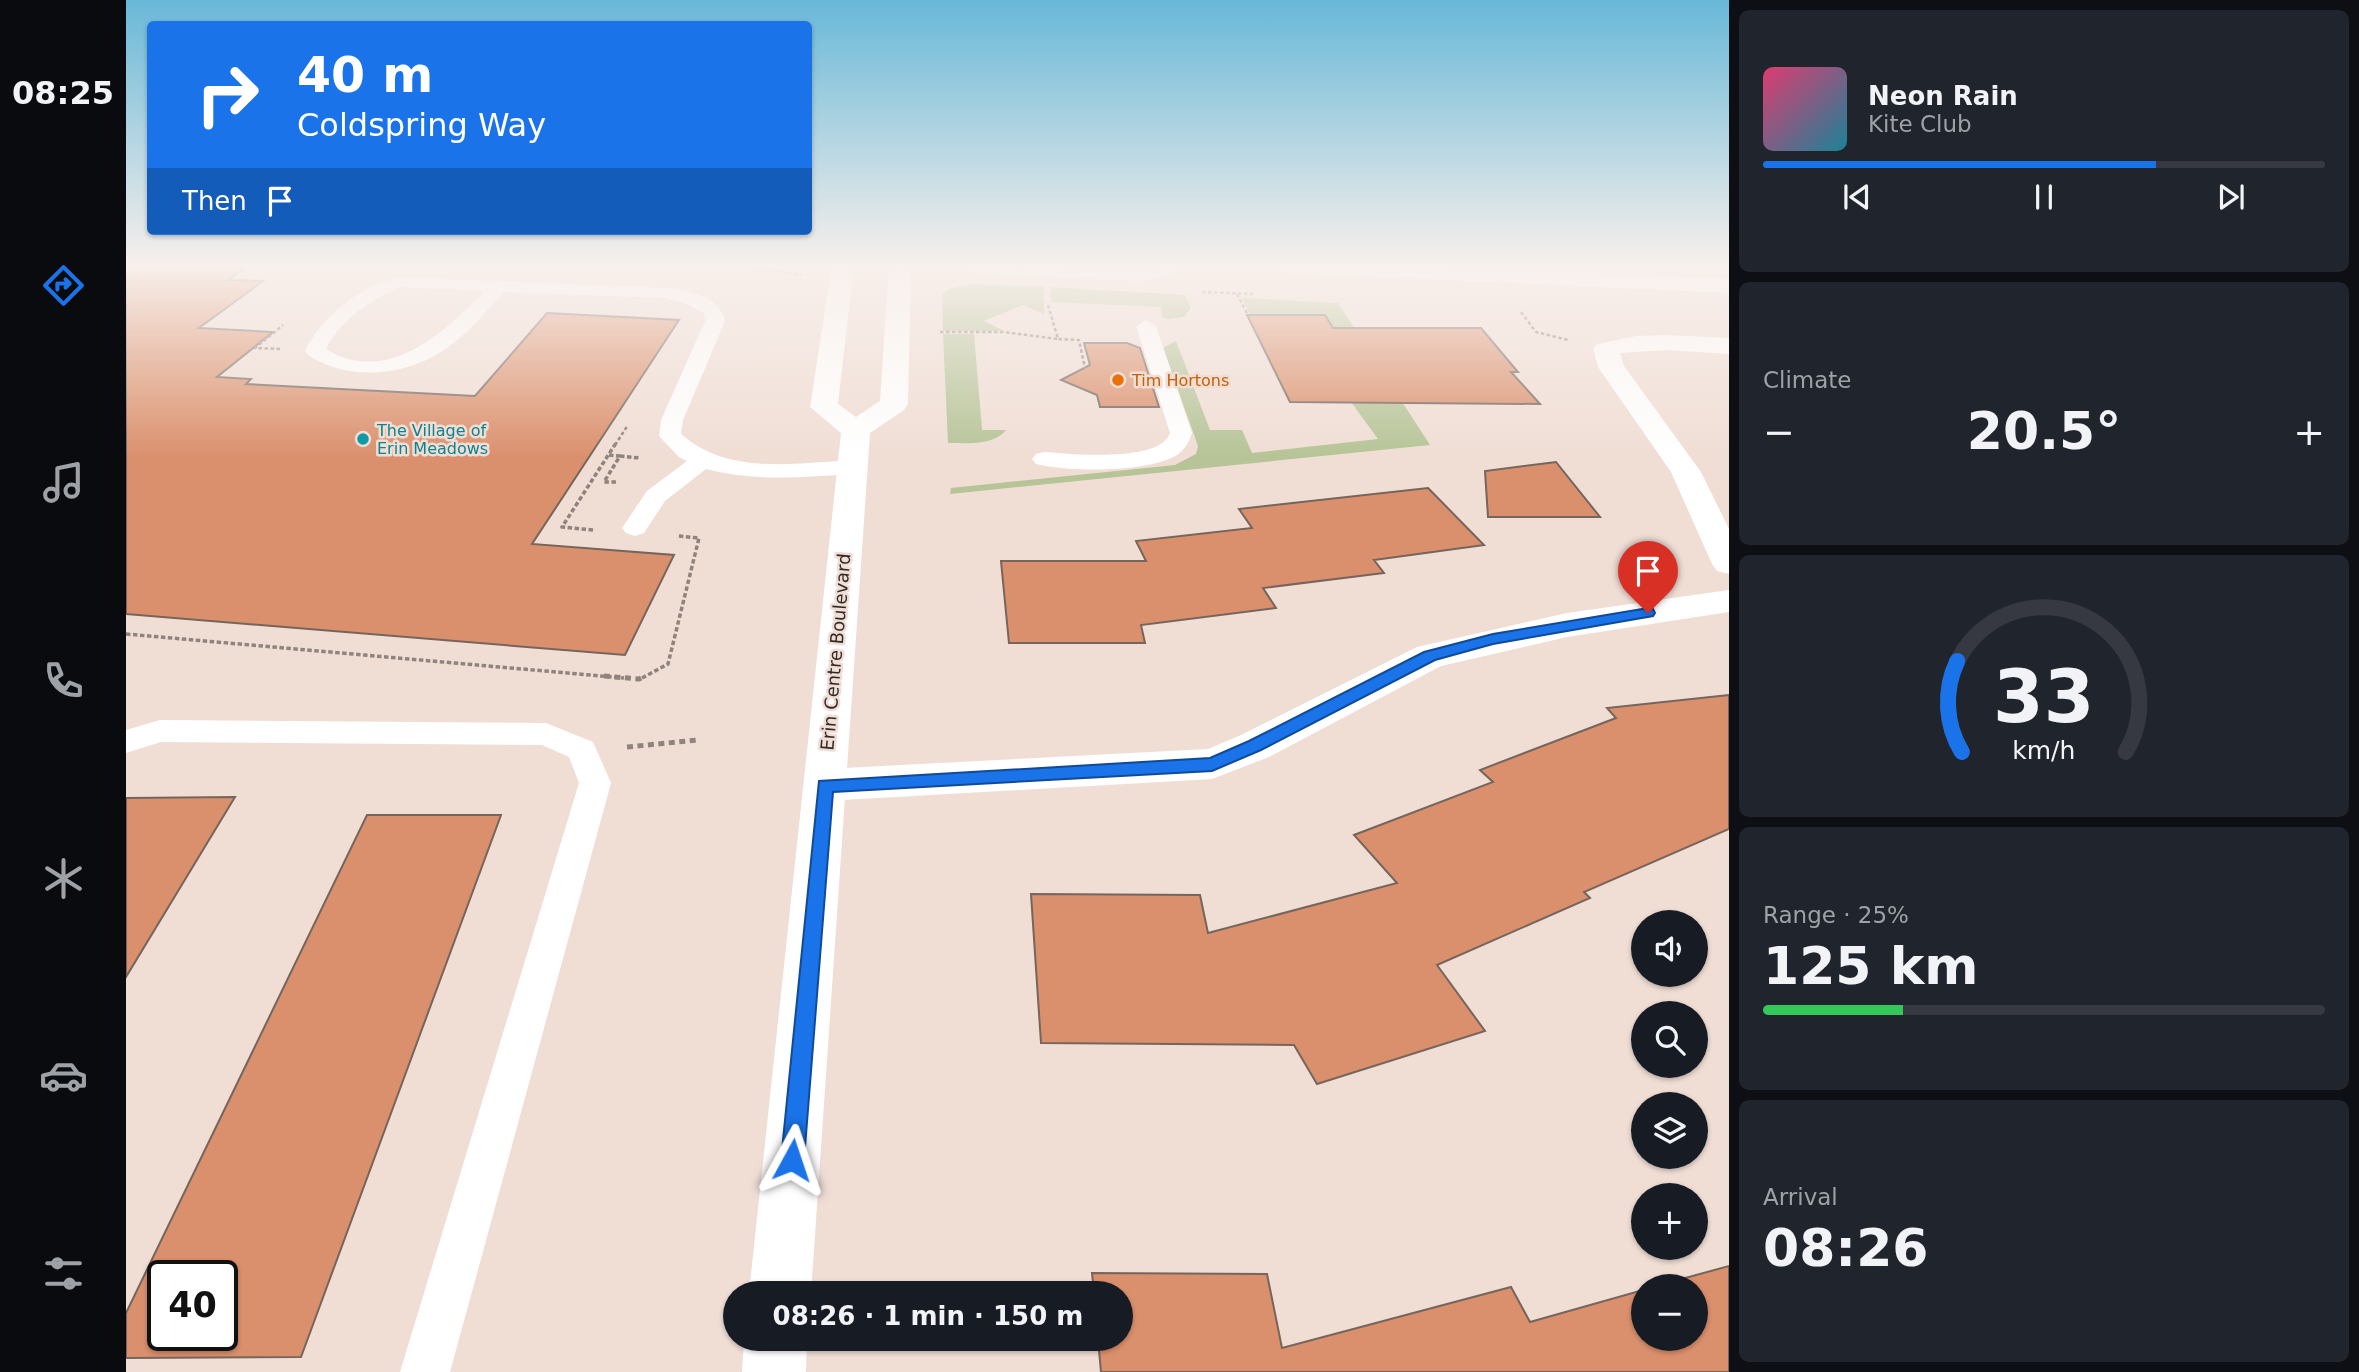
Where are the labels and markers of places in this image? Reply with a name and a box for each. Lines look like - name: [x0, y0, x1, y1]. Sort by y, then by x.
- place label: Tim Hortons: [1131, 371, 1229, 390]
- marker: Tim Hortons: [1110, 372, 1126, 388]
- place label: The Village of Erin Meadows: [376, 421, 488, 458]
- marker: The Village of Erin Meadows: [355, 431, 371, 447]
- pin: [1618, 541, 1678, 613]

